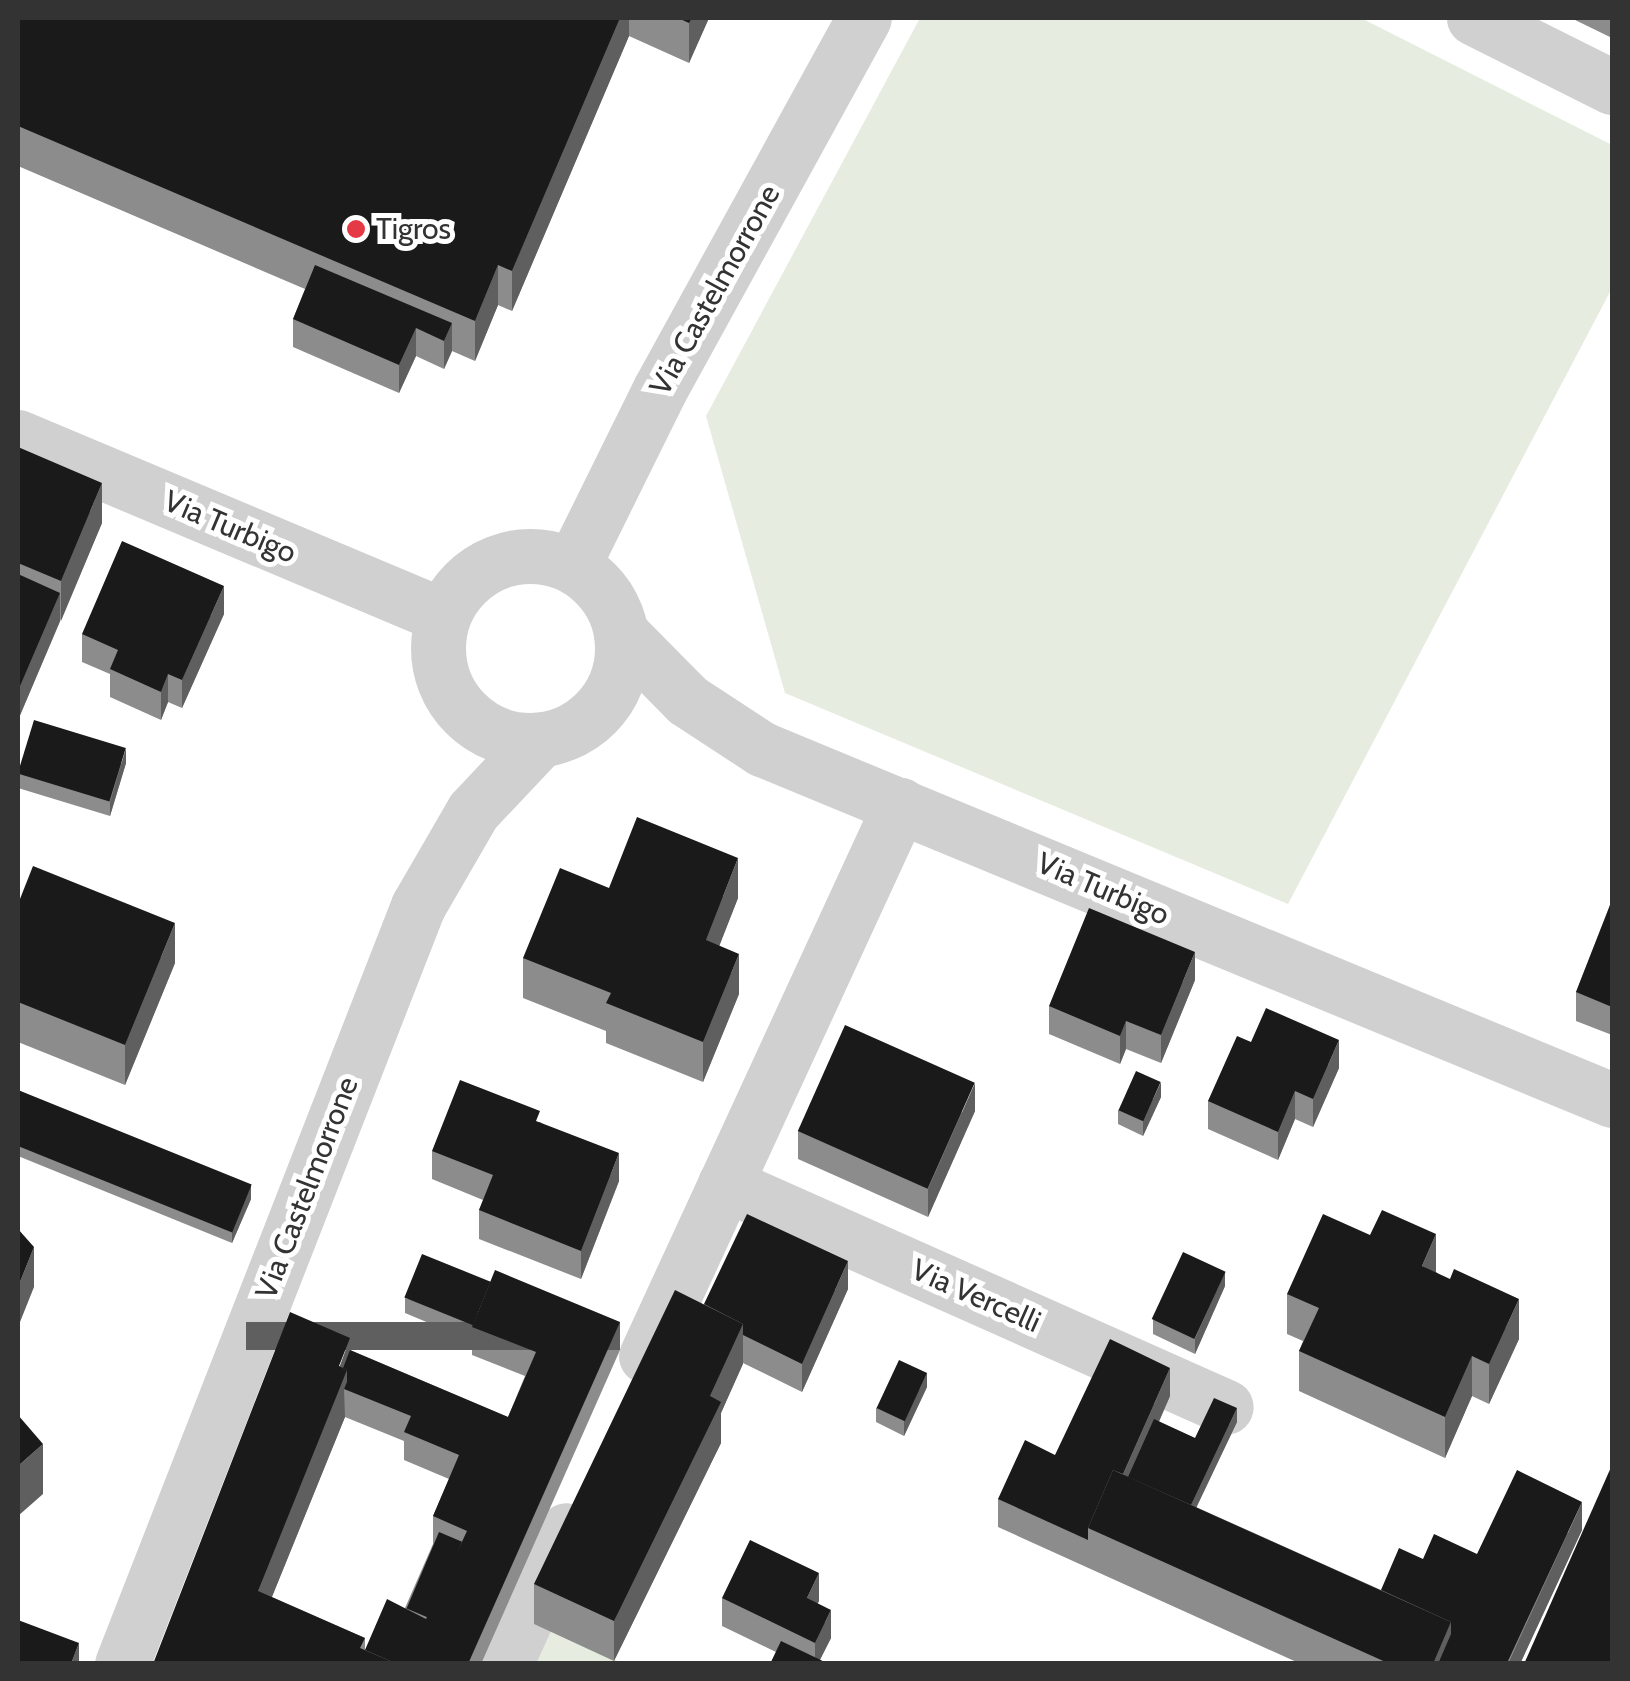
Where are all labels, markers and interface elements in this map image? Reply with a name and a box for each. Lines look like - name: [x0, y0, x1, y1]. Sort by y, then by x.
- street label: Via Castelmorrone: [642, 179, 788, 401]
- place label: Tigros: [376, 211, 451, 247]
- marker: Tigros: [345, 218, 367, 240]
- street label: Via Turbigo: [158, 483, 302, 571]
- street label: Via Turbigo: [1031, 845, 1175, 933]
- street label: Via Castelmorrone: [248, 1072, 366, 1304]
- street label: Via Vercelli: [906, 1252, 1046, 1340]

